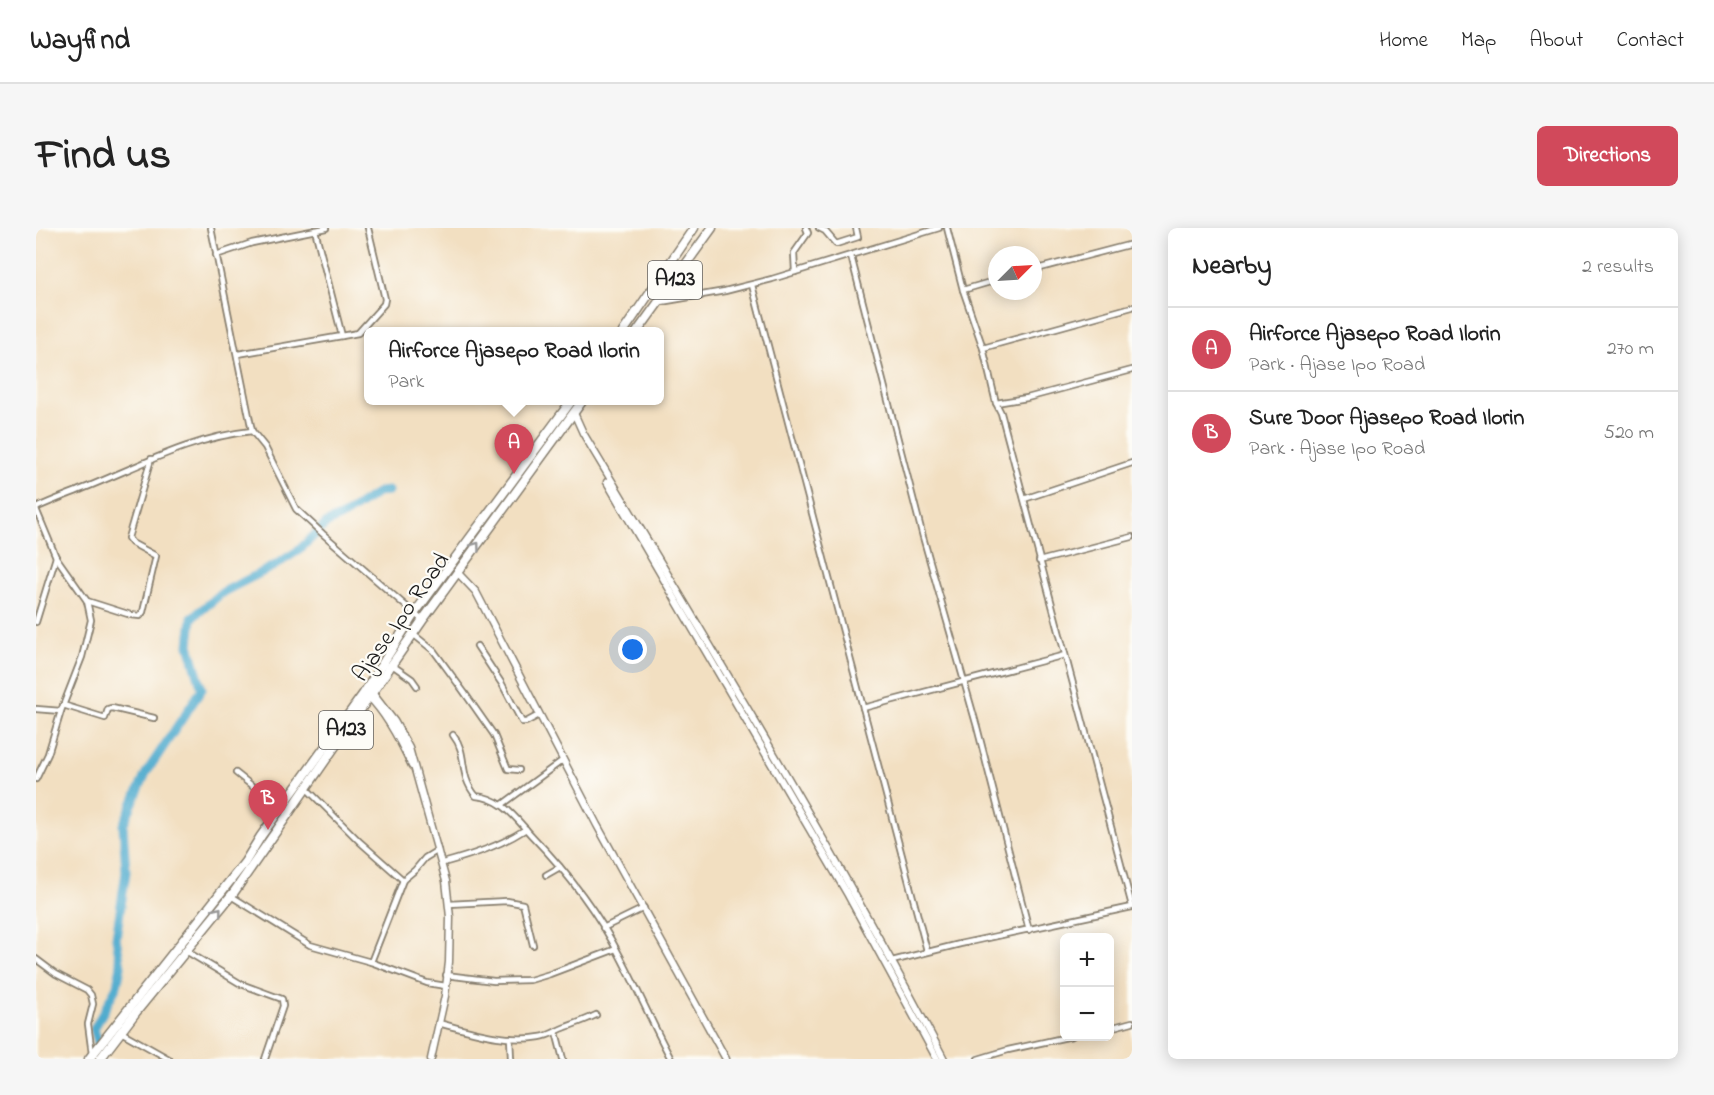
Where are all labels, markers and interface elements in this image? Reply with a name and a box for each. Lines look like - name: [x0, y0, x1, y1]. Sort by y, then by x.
- text: Wayfind: [30, 21, 130, 62]
- text: Home: [1379, 26, 1428, 56]
- text: Map: [1461, 26, 1496, 56]
- text: About: [1529, 26, 1583, 56]
- text: Contact: [1616, 26, 1684, 56]
- text: Find us: [36, 126, 171, 187]
- button: Directions: [1537, 126, 1678, 186]
- north arrow: [988, 246, 1042, 300]
- text: Nearby: [1192, 248, 1271, 286]
- text: 2 results: [1582, 253, 1654, 282]
- road number: A123: [648, 261, 702, 299]
- text: Airforce Ajasepo Road Ilorin: [1249, 319, 1501, 351]
- popup: [364, 327, 664, 405]
- text: A: [1205, 335, 1218, 364]
- text: 270 m: [1607, 335, 1654, 364]
- text: Airforce Ajasepo Road Ilorin: [388, 336, 640, 368]
- text: Park · Ajase Ipo Road: [1249, 351, 1425, 380]
- text: Park: [388, 368, 424, 397]
- text: Sure Door Ajasepo Road Ilorin: [1249, 403, 1524, 435]
- text: B: [1205, 419, 1218, 448]
- text: 520 m: [1603, 419, 1654, 448]
- pin: A: [494, 424, 534, 474]
- text: Park · Ajase Ipo Road: [1249, 435, 1425, 464]
- one-way arrow: [469, 542, 480, 553]
- street label: Ajase Ipo Road: [344, 546, 460, 690]
- your location: [618, 635, 647, 664]
- road number: A123: [319, 711, 373, 749]
- pin: B: [248, 780, 288, 830]
- one-way arrow: [211, 907, 222, 918]
- map controls: [1060, 933, 1114, 1041]
- button: +: [1060, 933, 1114, 987]
- button: −: [1060, 987, 1114, 1041]

